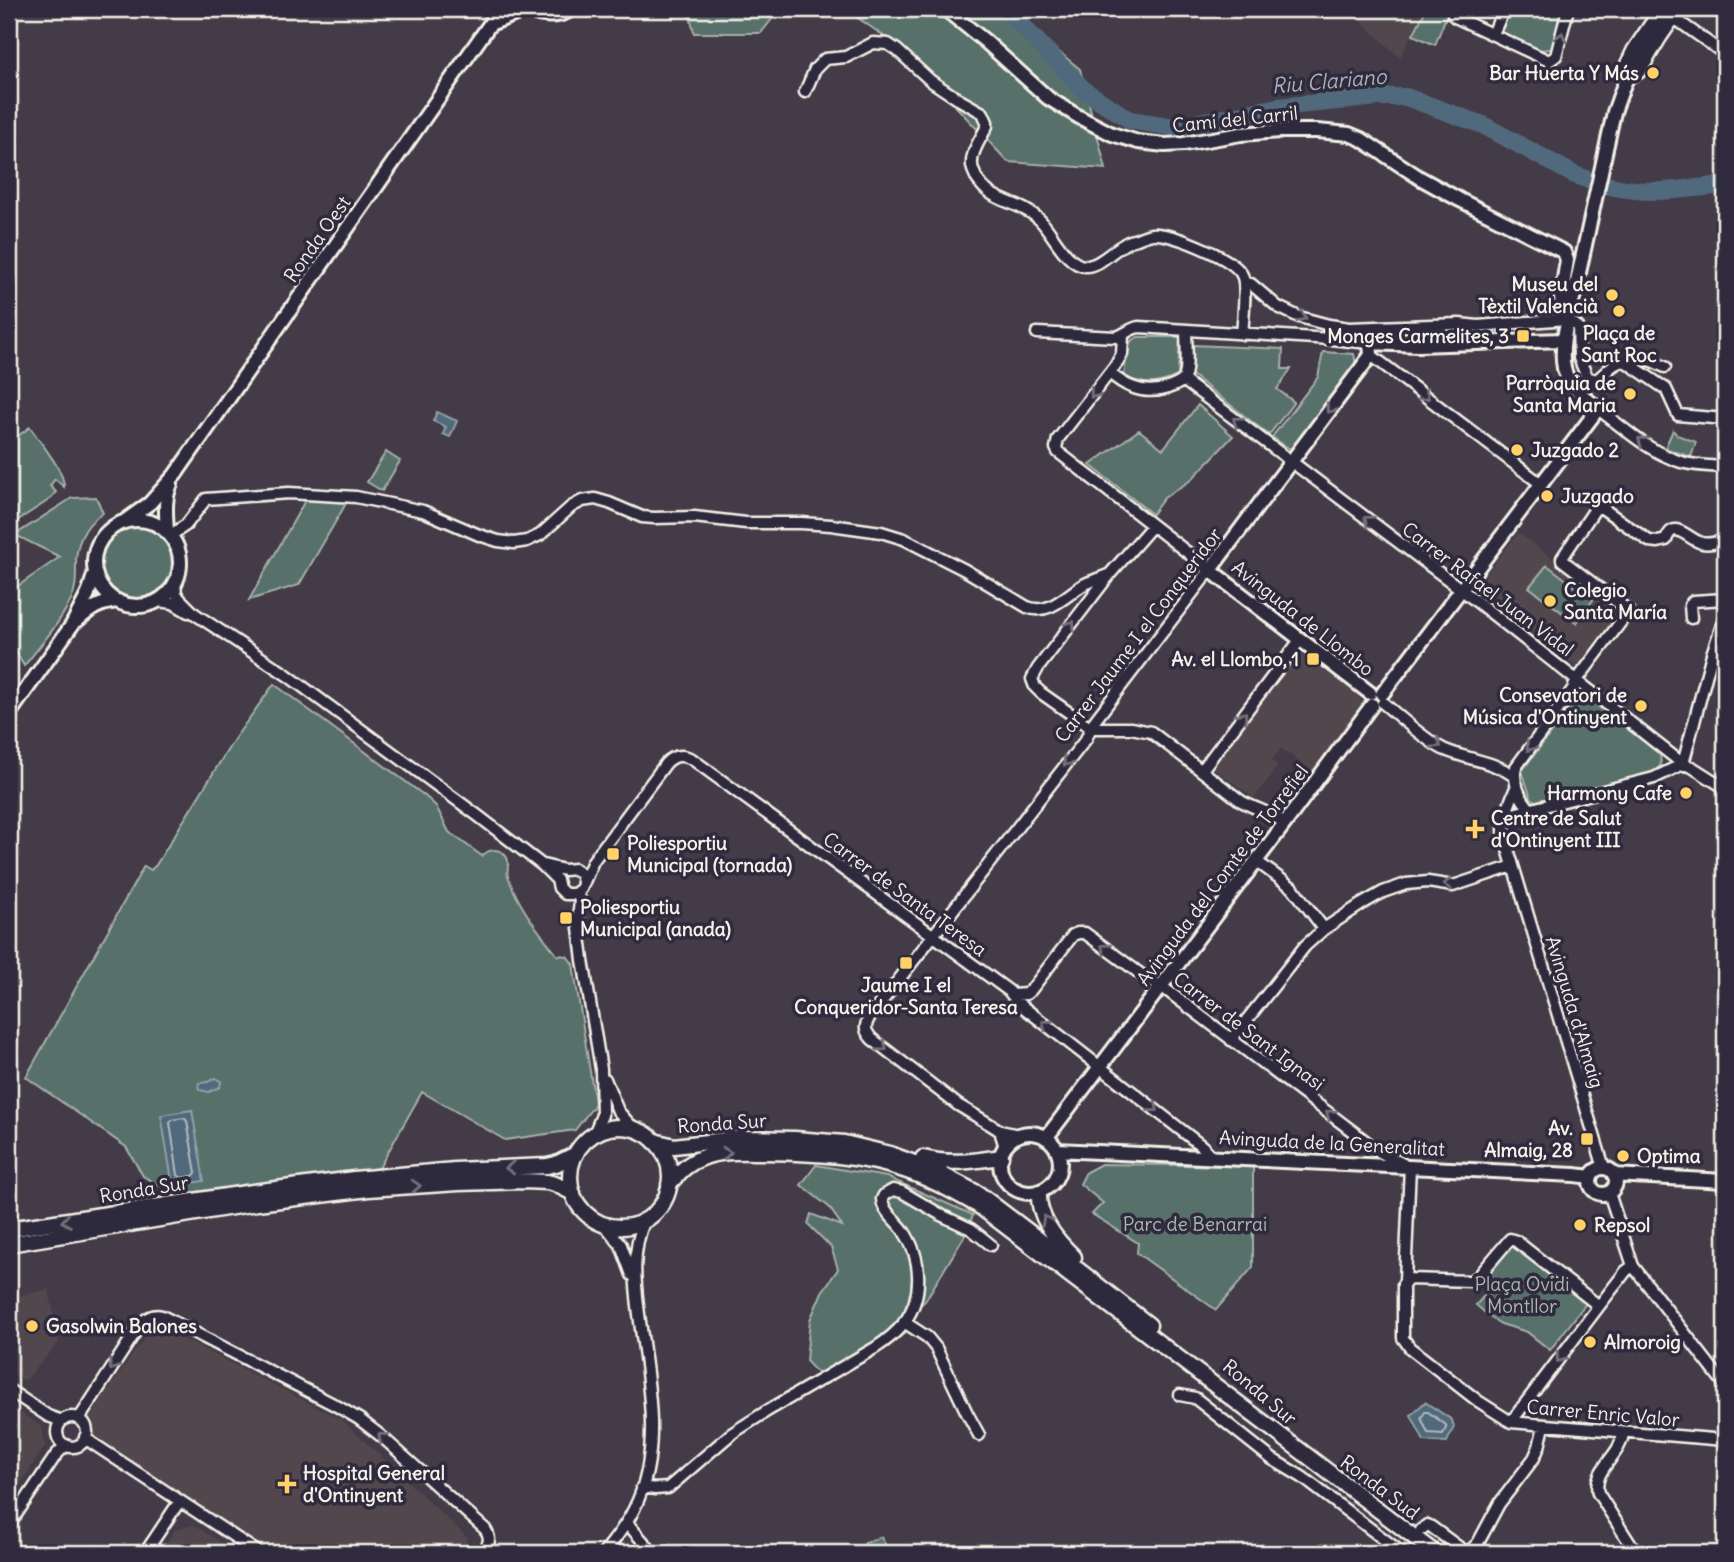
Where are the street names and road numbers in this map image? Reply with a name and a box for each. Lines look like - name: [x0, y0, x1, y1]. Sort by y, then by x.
- street label: Camí del Carril: [1171, 100, 1299, 138]
- street label: Ronda Oest: [278, 191, 356, 287]
- street label: Carrer Rafael Juan Vidal: [1397, 517, 1579, 661]
- street label: Carrer Jaume I el Conqueridor: [1049, 523, 1227, 747]
- street label: Avinguda de Llombo: [1227, 555, 1379, 681]
- street label: Avinguda del Comte de Torrefiel: [1131, 760, 1313, 990]
- street label: Carrer de Santa Teresa: [819, 827, 992, 961]
- street label: Avinguda d'Almaig: [1540, 933, 1610, 1091]
- street label: Carrer de Sant Ignasi: [1169, 966, 1329, 1096]
- street label: Ronda Sur: [676, 1108, 768, 1138]
- street label: Avinguda de la Generalitat: [1219, 1125, 1445, 1161]
- street label: Ronda Sur: [98, 1170, 190, 1208]
- street label: Ronda Sur: [1218, 1354, 1302, 1430]
- street label: Carrer Enric Valor: [1525, 1394, 1681, 1432]
- street label: Ronda Sud: [1336, 1449, 1424, 1525]

